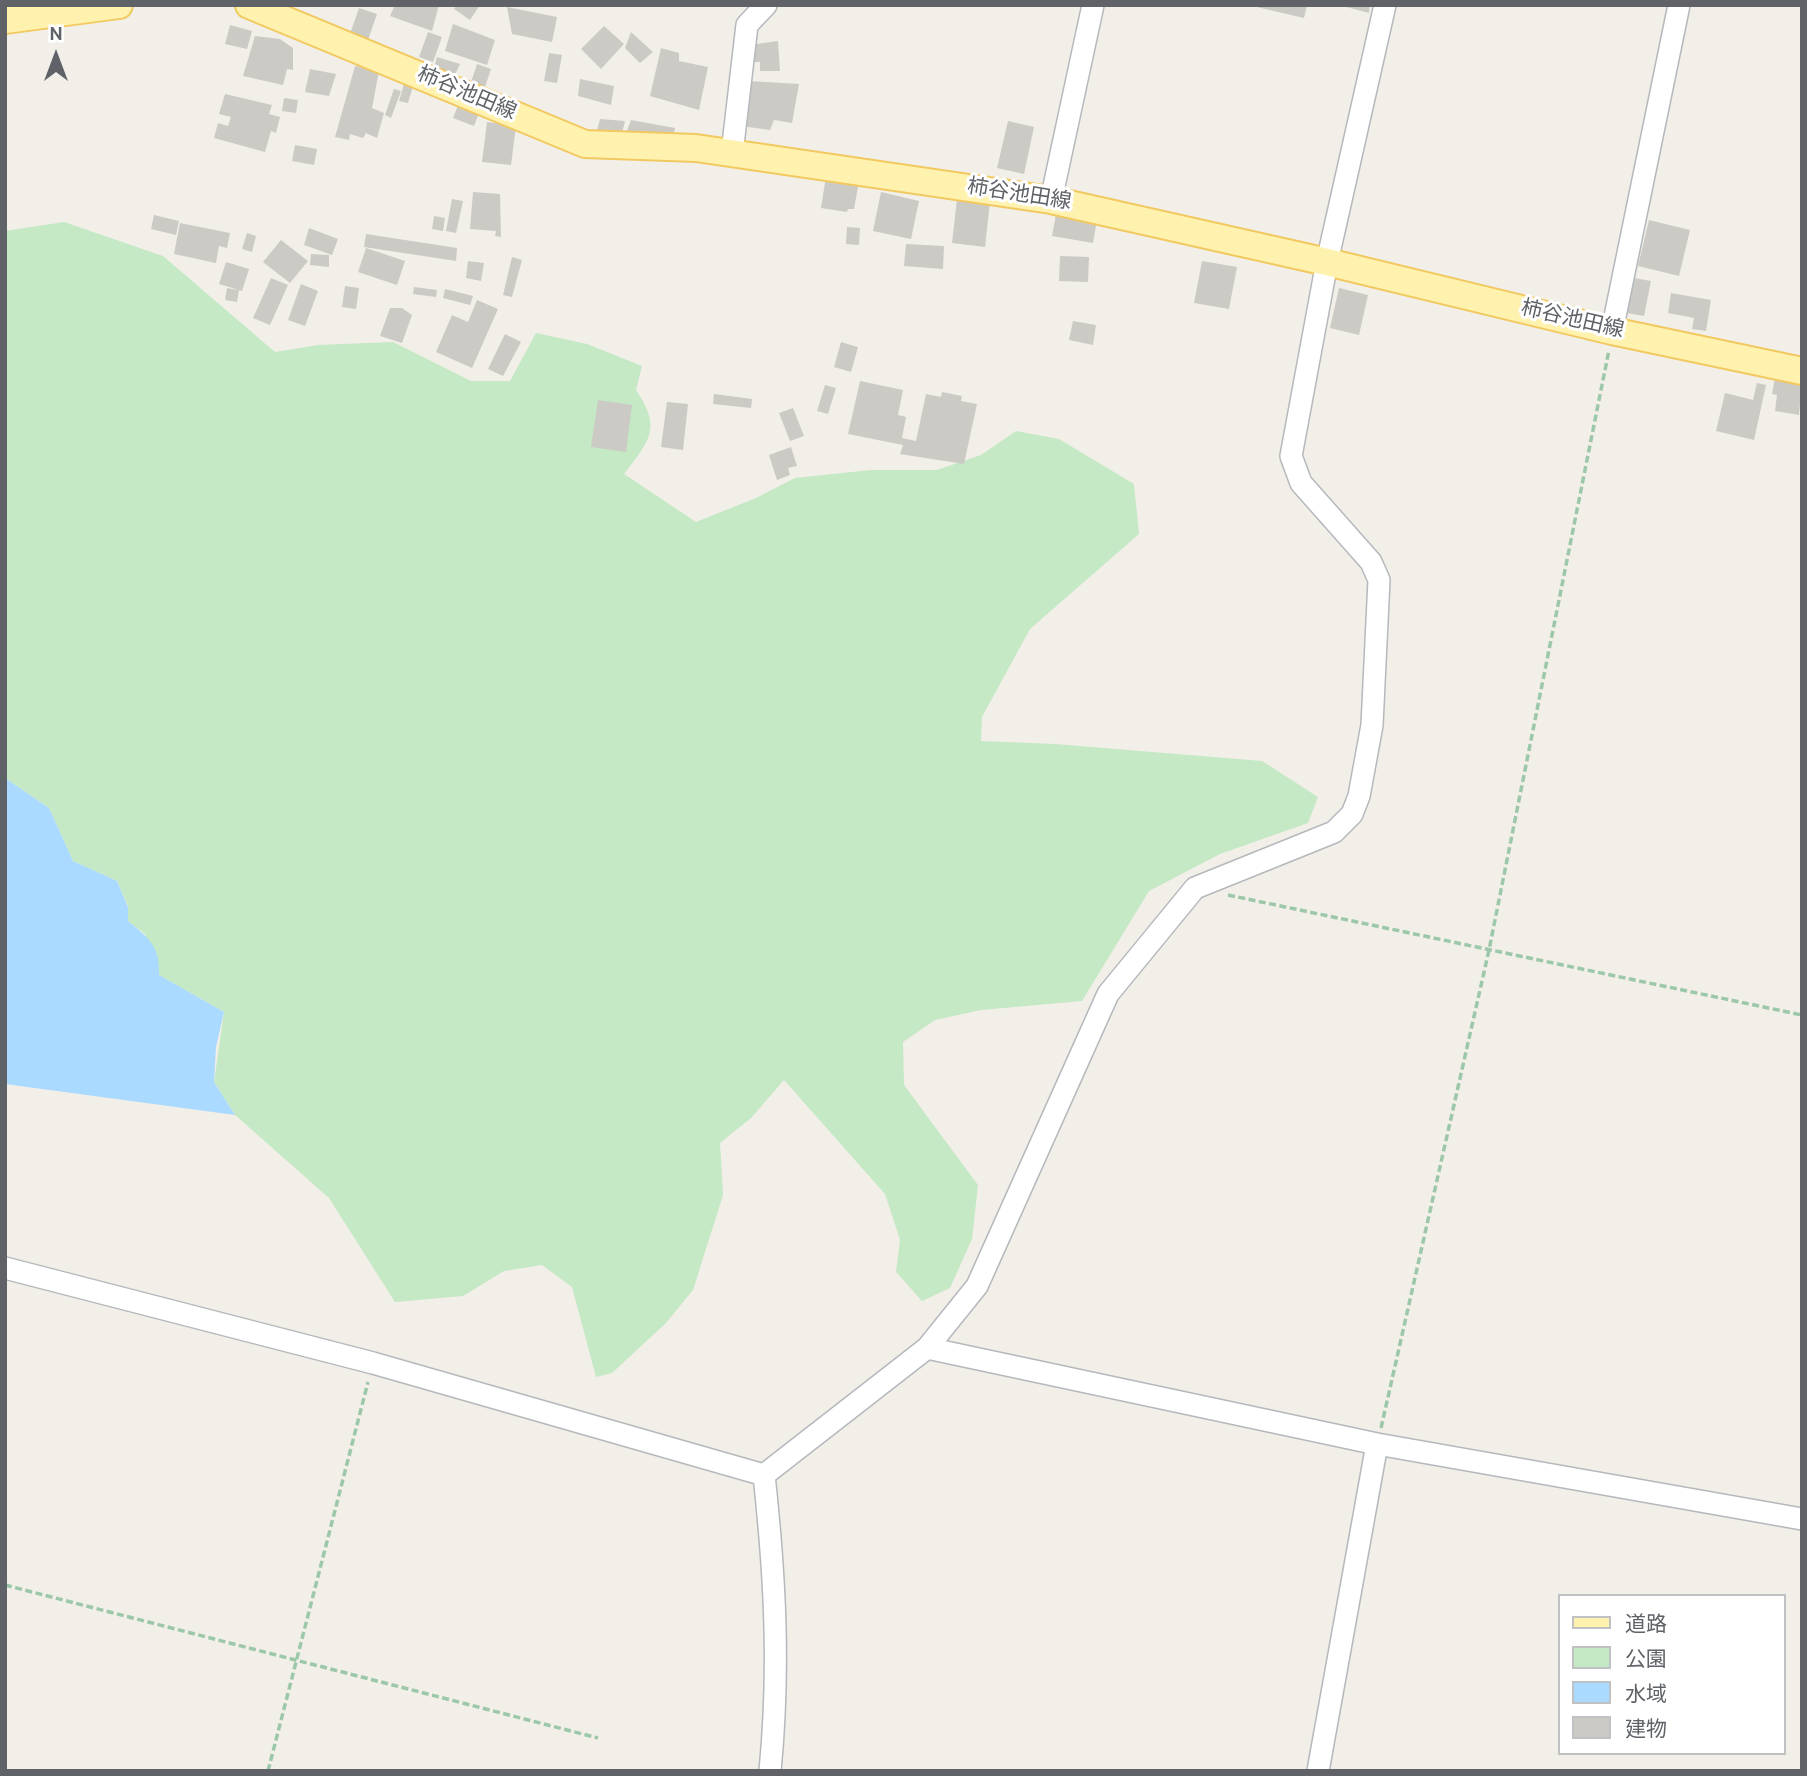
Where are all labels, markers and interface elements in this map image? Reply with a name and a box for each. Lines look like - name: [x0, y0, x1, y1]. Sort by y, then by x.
- north arrow: [21, 21, 91, 91]
- text: N: [49, 23, 63, 47]
- street label: 柿谷池田線: [413, 63, 519, 127]
- street label: 柿谷池田線: [965, 175, 1073, 217]
- street label: 柿谷池田線: [1518, 297, 1626, 345]
- legend: [1559, 1594, 1786, 1755]
- text: 道路: [1625, 1612, 1667, 1639]
- text: 公園: [1625, 1647, 1667, 1674]
- text: 水域: [1625, 1682, 1667, 1709]
- text: 建物: [1625, 1717, 1667, 1744]

